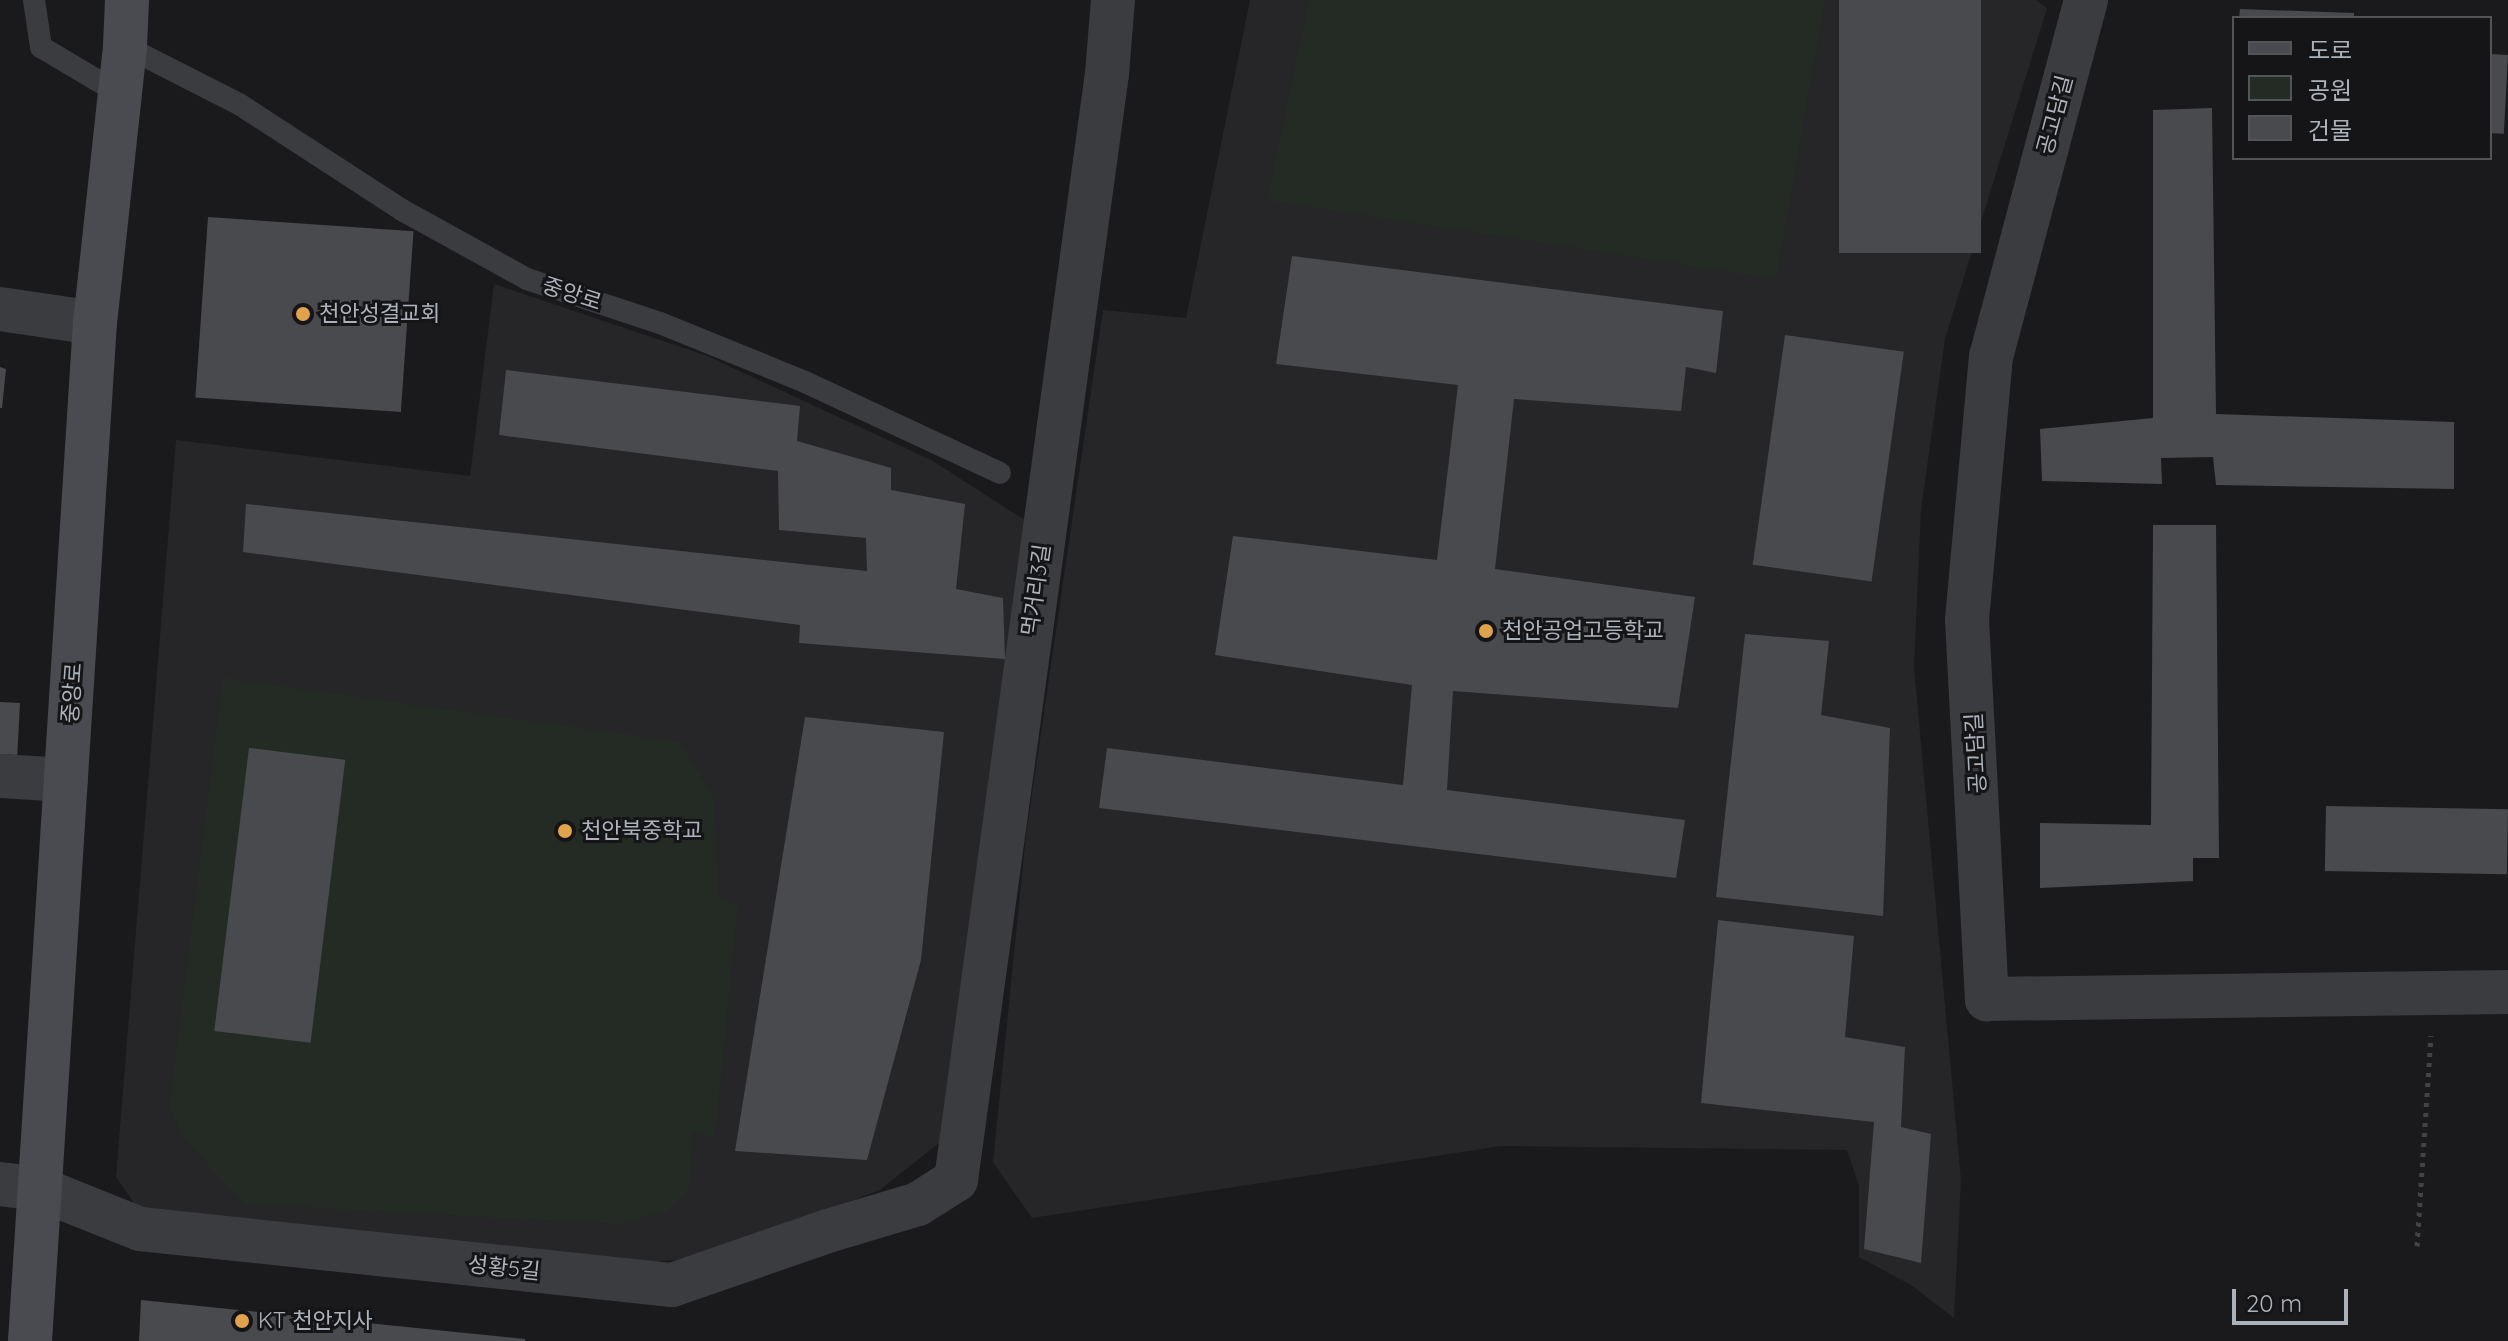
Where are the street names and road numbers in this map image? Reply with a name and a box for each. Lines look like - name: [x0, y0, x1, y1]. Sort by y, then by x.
- street label: 공고담길: [2032, 72, 2078, 158]
- street label: 중앙로: [539, 272, 605, 316]
- street label: 먹거리3길: [1016, 542, 1056, 638]
- street label: 중앙로: [57, 662, 87, 724]
- street label: 공고담길: [1961, 712, 1991, 794]
- street label: 성황5길: [466, 1251, 542, 1285]

